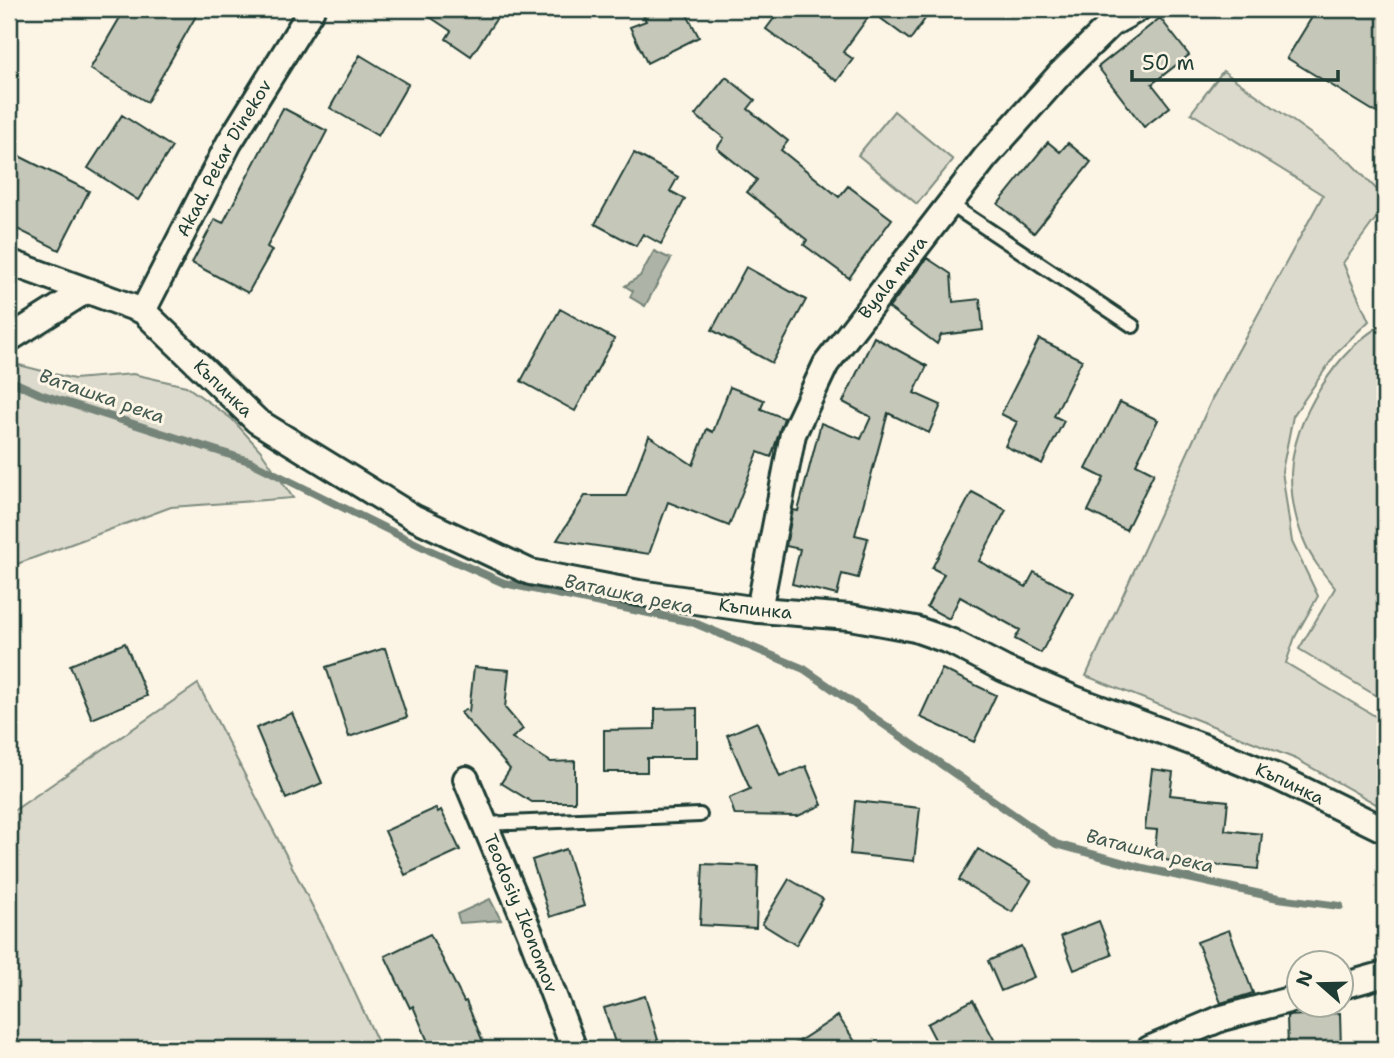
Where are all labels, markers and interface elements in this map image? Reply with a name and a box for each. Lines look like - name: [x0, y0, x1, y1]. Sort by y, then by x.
- scale bar: [1132, 38, 1338, 82]
- text: 50 m: [1142, 49, 1195, 77]
- street label: Akad. Petar Dinekov: [171, 75, 277, 241]
- street label: Byala mura: [853, 231, 933, 324]
- street label: Къпинка: [188, 354, 258, 423]
- water label: Ваташка река: [36, 363, 168, 429]
- water label: Ваташка река: [562, 568, 696, 620]
- street label: Къпинка: [717, 592, 793, 625]
- street label: Къпинка: [1252, 757, 1328, 810]
- water label: Ваташка река: [1083, 823, 1217, 879]
- street label: Teodosiy Ikonomov: [478, 830, 564, 996]
- north arrow: [1286, 950, 1356, 1020]
- text: N: [1290, 967, 1319, 990]

